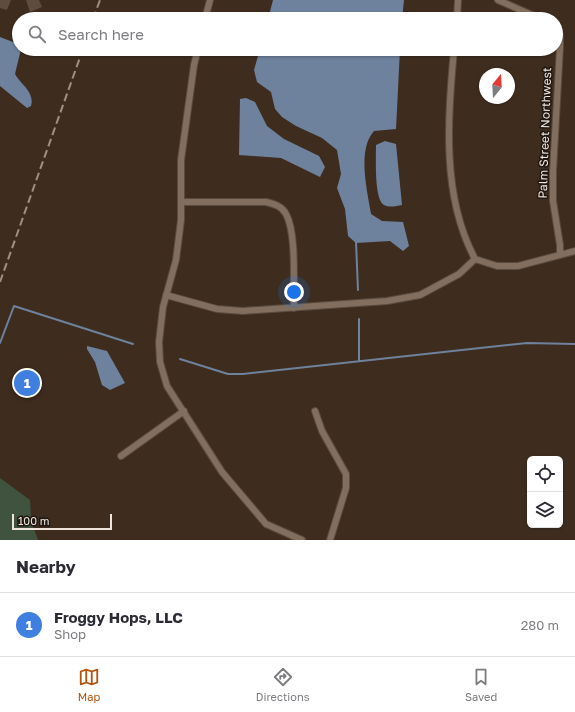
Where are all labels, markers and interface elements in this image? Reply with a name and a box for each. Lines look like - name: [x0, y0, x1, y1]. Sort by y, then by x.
- search box: [12, 12, 563, 56]
- icon: search: [26, 23, 48, 45]
- text: Search here: [58, 25, 144, 43]
- street label: Palm Street Northwest: [535, 67, 554, 199]
- north arrow: [479, 68, 515, 104]
- your location: [284, 282, 304, 302]
- pin: 1: [14, 368, 40, 398]
- map controls: [527, 456, 563, 528]
- button: locate: [527, 456, 563, 492]
- button: layers: [527, 492, 563, 528]
- scale bar: [12, 512, 112, 531]
- text: 100 m: [18, 514, 49, 527]
- text: Nearby: [16, 556, 76, 577]
- text: Froggy Hops, LLC: [54, 608, 183, 626]
- text: 1: [26, 617, 32, 633]
- text: 280 m: [521, 617, 559, 633]
- text: Shop: [54, 626, 86, 642]
- tab: Map: [78, 666, 100, 703]
- tab: Directions: [256, 666, 310, 703]
- tab: Saved: [465, 666, 497, 703]

